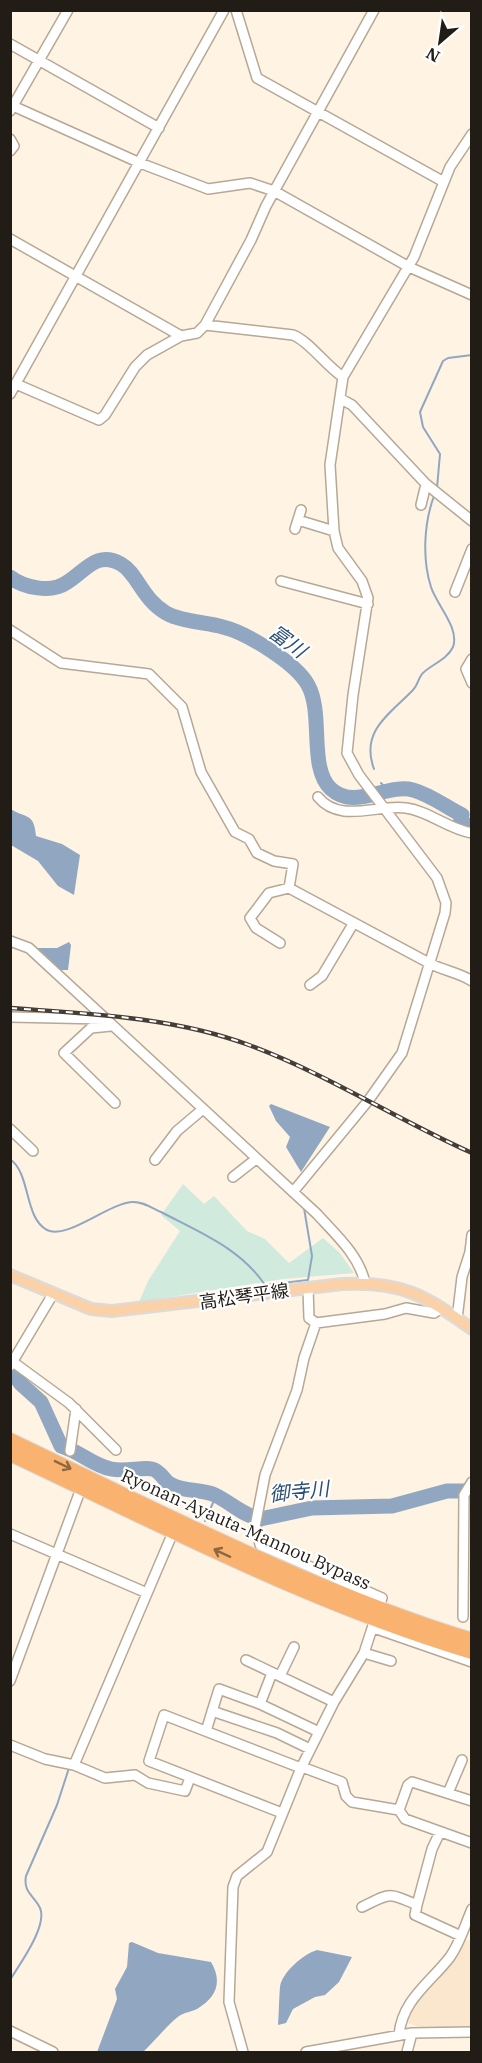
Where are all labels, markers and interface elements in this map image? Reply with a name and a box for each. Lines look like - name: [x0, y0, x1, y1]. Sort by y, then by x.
- north arrow: [410, 12, 470, 72]
- text: N: [422, 43, 443, 67]
- water label: 富川: [264, 618, 314, 665]
- street label: 高松琴平線: [198, 1278, 290, 1314]
- one-way arrow: [54, 1460, 72, 1472]
- street label: Ryonan-Ayauta-Mannou Bypass: [118, 1463, 374, 1595]
- water label: 御寺川: [268, 1474, 332, 1508]
- one-way arrow: [214, 1547, 232, 1558]

